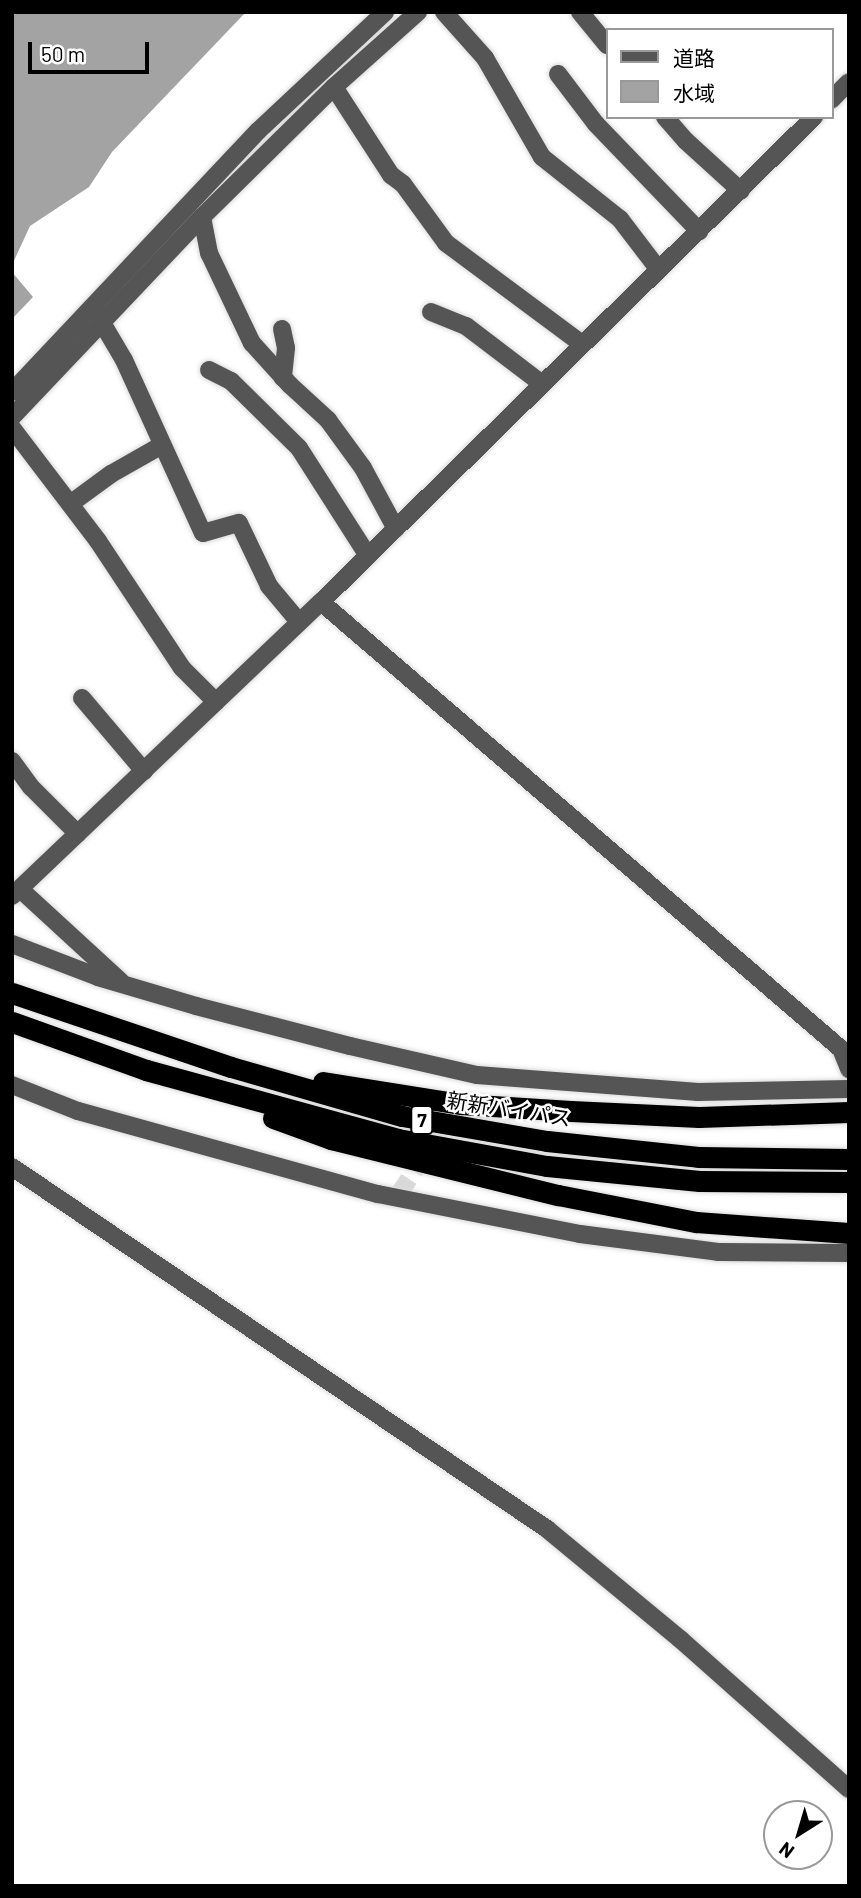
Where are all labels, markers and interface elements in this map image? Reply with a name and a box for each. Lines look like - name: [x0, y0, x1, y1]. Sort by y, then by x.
- scale bar: [32, 28, 152, 72]
- legend: [606, 28, 833, 119]
- text: 50 m: [41, 41, 85, 66]
- text: 道路: [673, 45, 715, 70]
- text: 水域: [673, 80, 715, 105]
- street label: 新新バイパス: [445, 1087, 573, 1131]
- road number: 7: [410, 1104, 434, 1136]
- north arrow: [763, 1800, 833, 1870]
- text: N: [774, 1838, 798, 1864]

